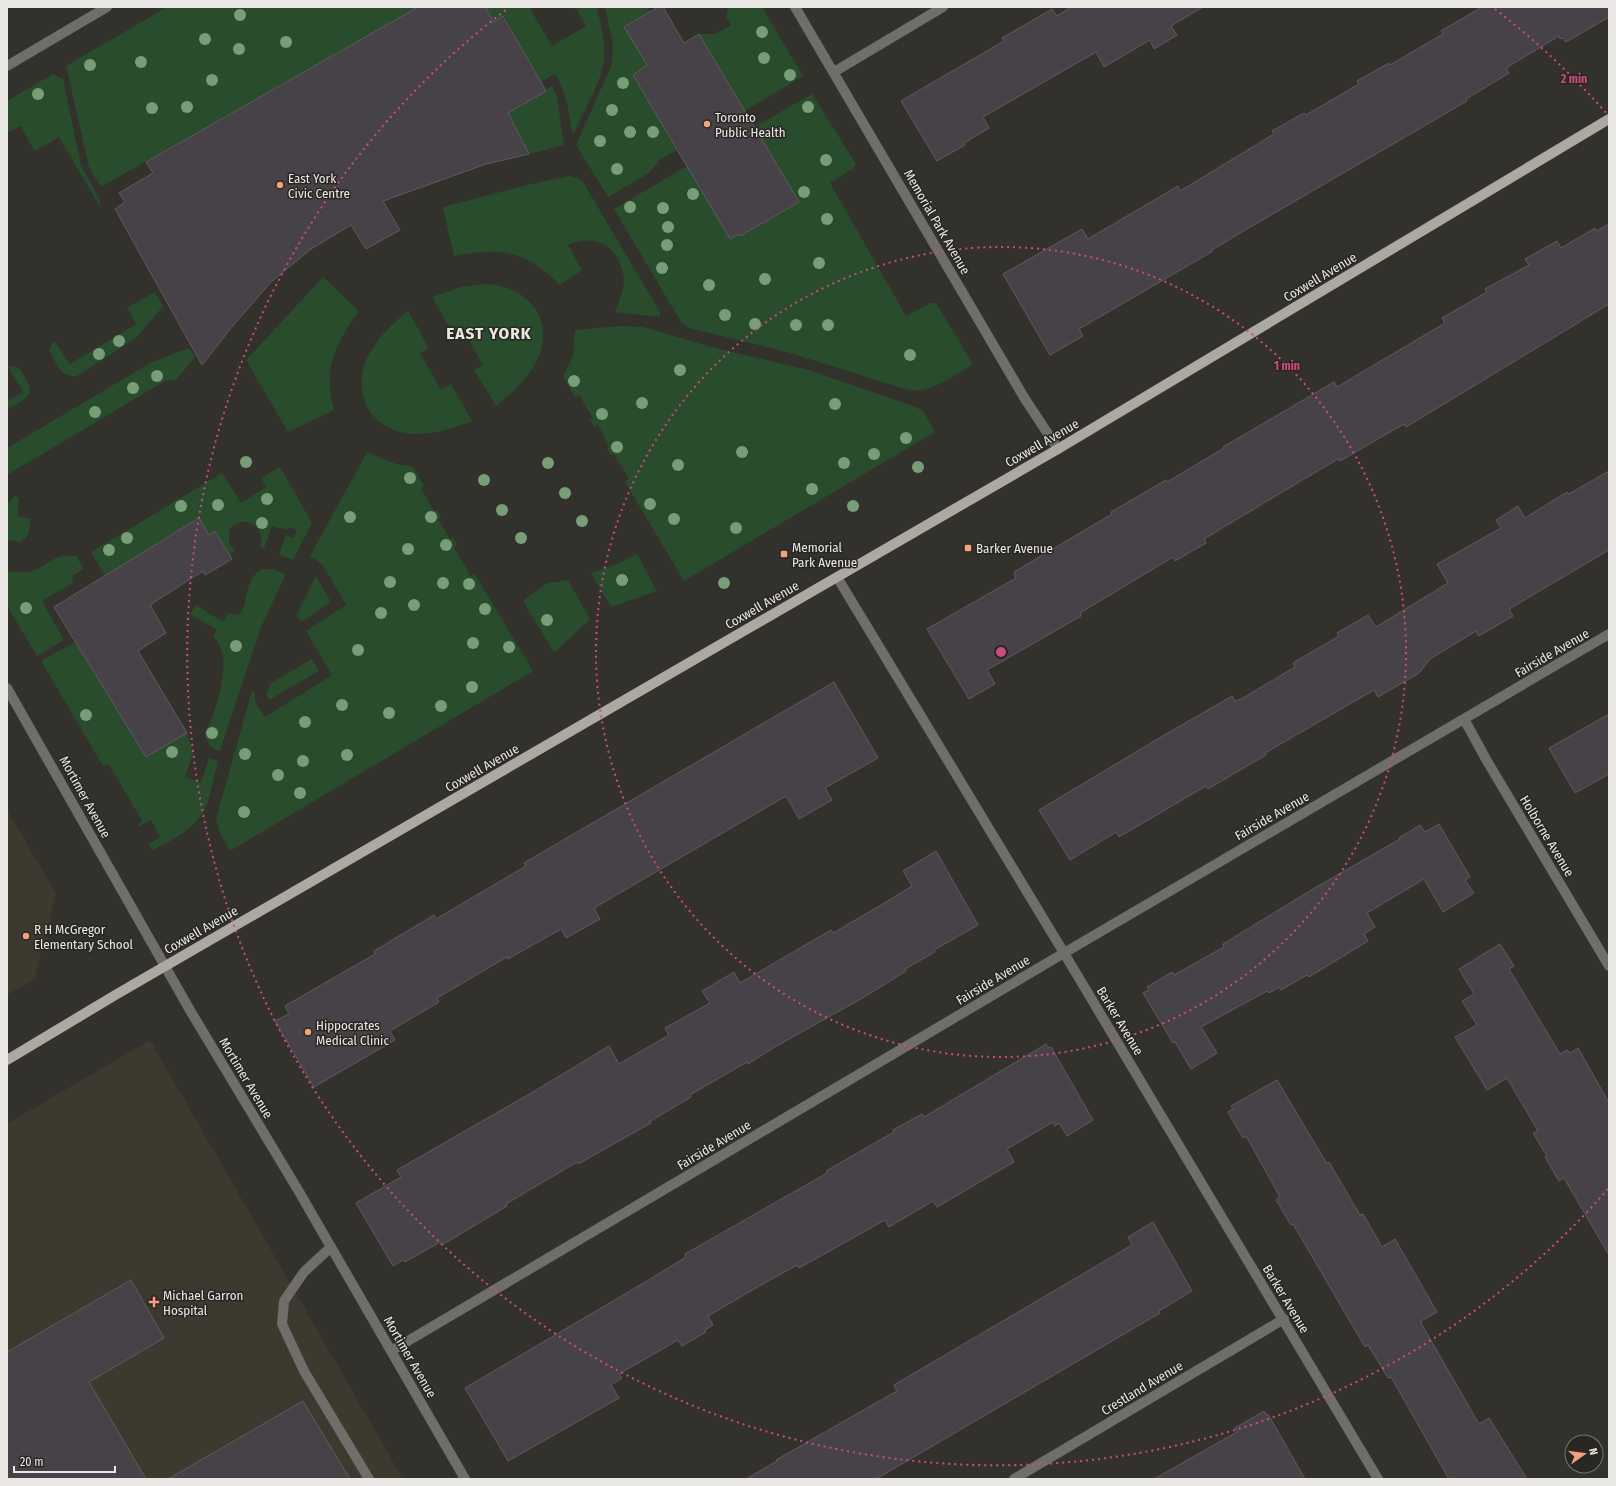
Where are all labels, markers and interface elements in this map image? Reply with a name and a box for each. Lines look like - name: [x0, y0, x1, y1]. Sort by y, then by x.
- text: 2 min: [1560, 72, 1587, 86]
- place label: Toronto Public Health: [715, 110, 786, 140]
- marker: Toronto Public Health: [702, 119, 712, 129]
- street label: Memorial Park Avenue: [901, 167, 973, 277]
- place label: East York Civic Centre: [288, 171, 350, 201]
- marker: East York Civic Centre: [275, 180, 285, 190]
- street label: Coxwell Avenue: [1281, 249, 1359, 305]
- district label: EAST YORK: [446, 323, 532, 344]
- text: 1 min: [1274, 359, 1300, 373]
- street label: Coxwell Avenue: [1002, 416, 1082, 470]
- place label: Memorial Park Avenue: [792, 540, 857, 570]
- place label: Barker Avenue: [976, 541, 1053, 556]
- marker: Barker Avenue: [963, 543, 973, 553]
- marker: Memorial Park Avenue: [779, 549, 789, 559]
- street label: Coxwell Avenue: [722, 578, 802, 632]
- street label: Fairside Avenue: [1512, 626, 1592, 680]
- centre of rings: [994, 645, 1008, 659]
- street label: Coxwell Avenue: [442, 741, 522, 795]
- street label: Mortimer Avenue: [56, 753, 114, 841]
- street label: Fairside Avenue: [1232, 789, 1312, 843]
- street label: Holborne Avenue: [1517, 793, 1577, 879]
- street label: Coxwell Avenue: [161, 903, 241, 957]
- place label: R H McGregor Elementary School: [34, 922, 134, 952]
- marker: R H McGregor Elementary School: [21, 931, 31, 941]
- street label: Fairside Avenue: [953, 952, 1033, 1008]
- street label: Barker Avenue: [1094, 984, 1146, 1058]
- place label: Hippocrates Medical Clinic: [316, 1018, 389, 1048]
- marker: Hippocrates Medical Clinic: [303, 1027, 313, 1037]
- street label: Mortimer Avenue: [216, 1035, 276, 1121]
- street label: Fairside Avenue: [674, 1117, 754, 1173]
- street label: Barker Avenue: [1260, 1262, 1312, 1336]
- place label: Michael Garron Hospital: [163, 1288, 243, 1318]
- marker: Michael Garron Hospital: [148, 1296, 160, 1308]
- street label: Mortimer Avenue: [381, 1314, 439, 1400]
- street label: Crestland Avenue: [1099, 1358, 1185, 1418]
- north arrow: [1564, 1434, 1604, 1474]
- text: N: [1586, 1447, 1600, 1456]
- scale bar: [14, 1448, 115, 1474]
- text: 20 m: [20, 1455, 44, 1469]

